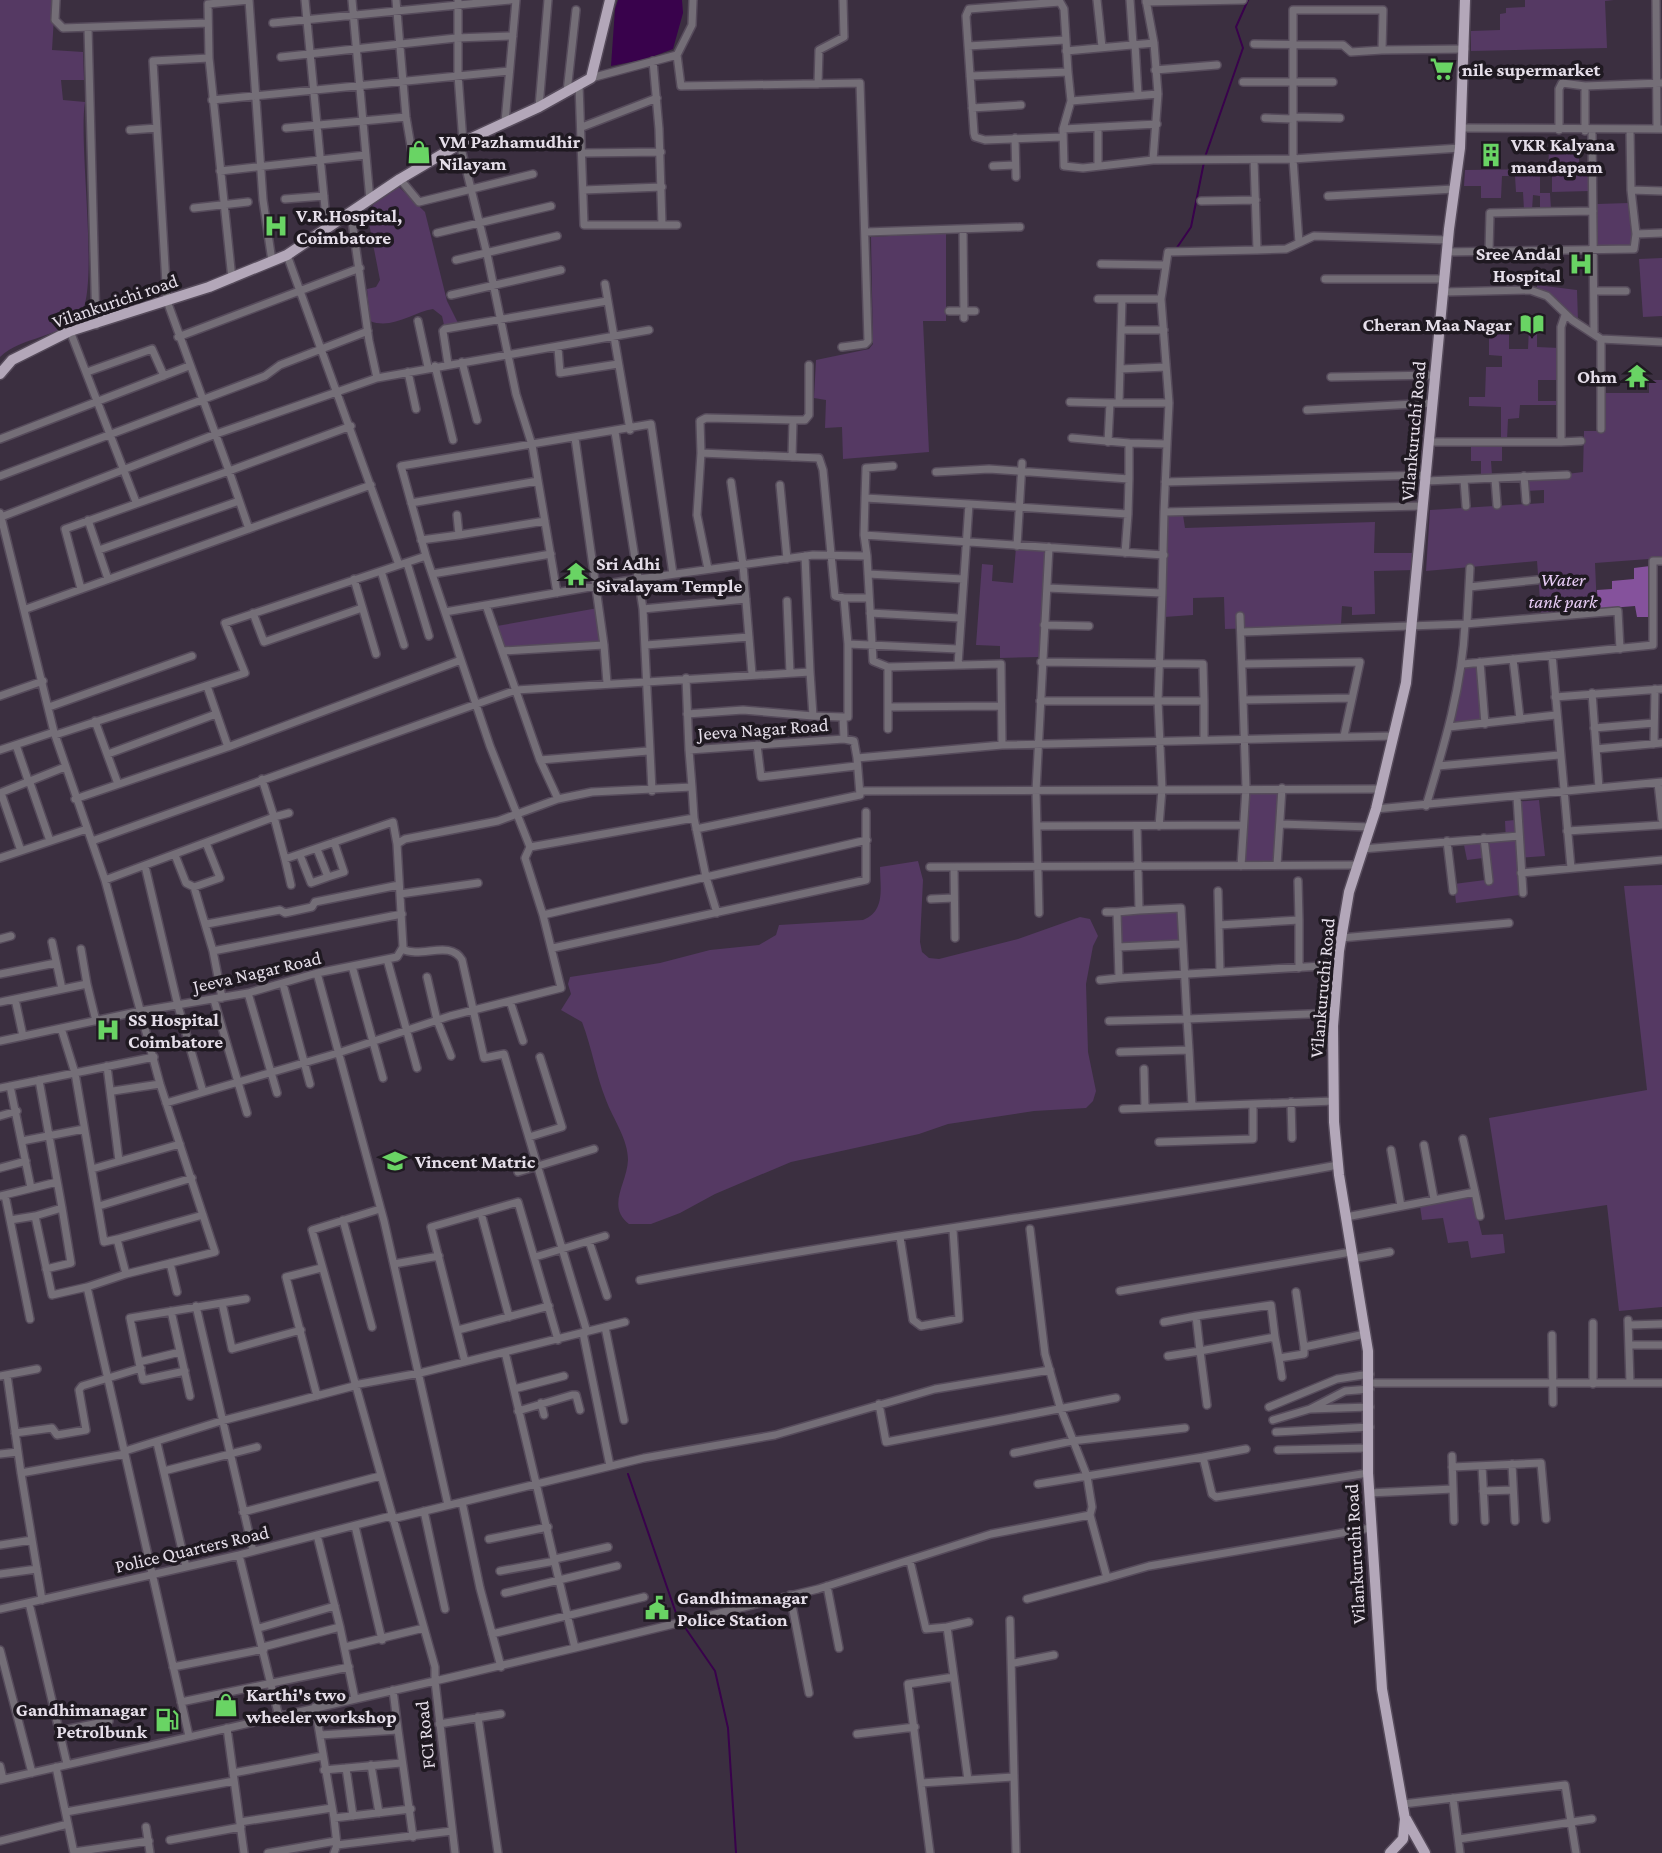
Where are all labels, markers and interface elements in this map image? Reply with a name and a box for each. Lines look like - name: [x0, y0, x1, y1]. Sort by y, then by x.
- supermarket icon: nile supermarket: [1428, 55, 1456, 83]
- place label: nile supermarket: [1462, 59, 1601, 80]
- place label: VM Pazhamudhir Nilayam: [438, 131, 581, 174]
- place label: VKR Kalyana mandapam: [1510, 134, 1616, 177]
- shop icon: VM Pazhamudhir Nilayam: [405, 138, 433, 166]
- building icon: VKR Kalyana mandapam: [1477, 141, 1505, 169]
- place label: V.R.Hospital, Coimbatore: [295, 205, 402, 248]
- hospital icon: V.R.Hospital, Coimbatore: [262, 212, 290, 240]
- place label: Sree Andal Hospital: [1476, 243, 1561, 286]
- hospital icon: Sree Andal Hospital: [1567, 250, 1595, 278]
- street label: Vilankurichi road: [49, 270, 181, 332]
- library icon: Cheran Maa Nagar: [1518, 310, 1546, 338]
- place label: Cheran Maa Nagar: [1363, 314, 1512, 335]
- street label: Vilankuruchi Road: [1396, 360, 1430, 502]
- temple icon: Ohm: [1623, 362, 1651, 390]
- place label: Ohm: [1577, 366, 1617, 387]
- place label: Sri Adhi Sivalayam Temple: [596, 553, 743, 596]
- temple icon: Sri Adhi Sivalayam Temple: [562, 560, 590, 588]
- park label: Water tank park: [1529, 569, 1598, 612]
- street label: Jeeva Nagar Road: [695, 714, 829, 744]
- street label: Vilankuruchi Road: [1305, 917, 1339, 1059]
- street label: Jeeva Nagar Road: [189, 947, 323, 997]
- place label: SS Hospital Coimbatore: [128, 1009, 223, 1052]
- hospital icon: SS Hospital Coimbatore: [94, 1016, 122, 1044]
- school or university icon: Vincent Matric: [381, 1147, 409, 1175]
- place label: Vincent Matric: [414, 1151, 536, 1172]
- street label: Vilankuruchi Road: [1341, 1483, 1369, 1625]
- street label: Police Quarters Road: [113, 1521, 271, 1577]
- place label: Gandhimanagar Police Station: [677, 1587, 809, 1630]
- public building icon: Gandhimanagar Police Station: [643, 1594, 671, 1622]
- place label: Karthi's two wheeler workshop: [245, 1684, 397, 1727]
- shop icon: Karthi's two wheeler workshop: [212, 1691, 240, 1719]
- place label: Gandhimanagar Petrolbunk: [16, 1699, 148, 1742]
- street label: FCI Road: [411, 1700, 439, 1770]
- fuel station icon: Gandhimanagar Petrolbunk: [153, 1706, 181, 1734]

